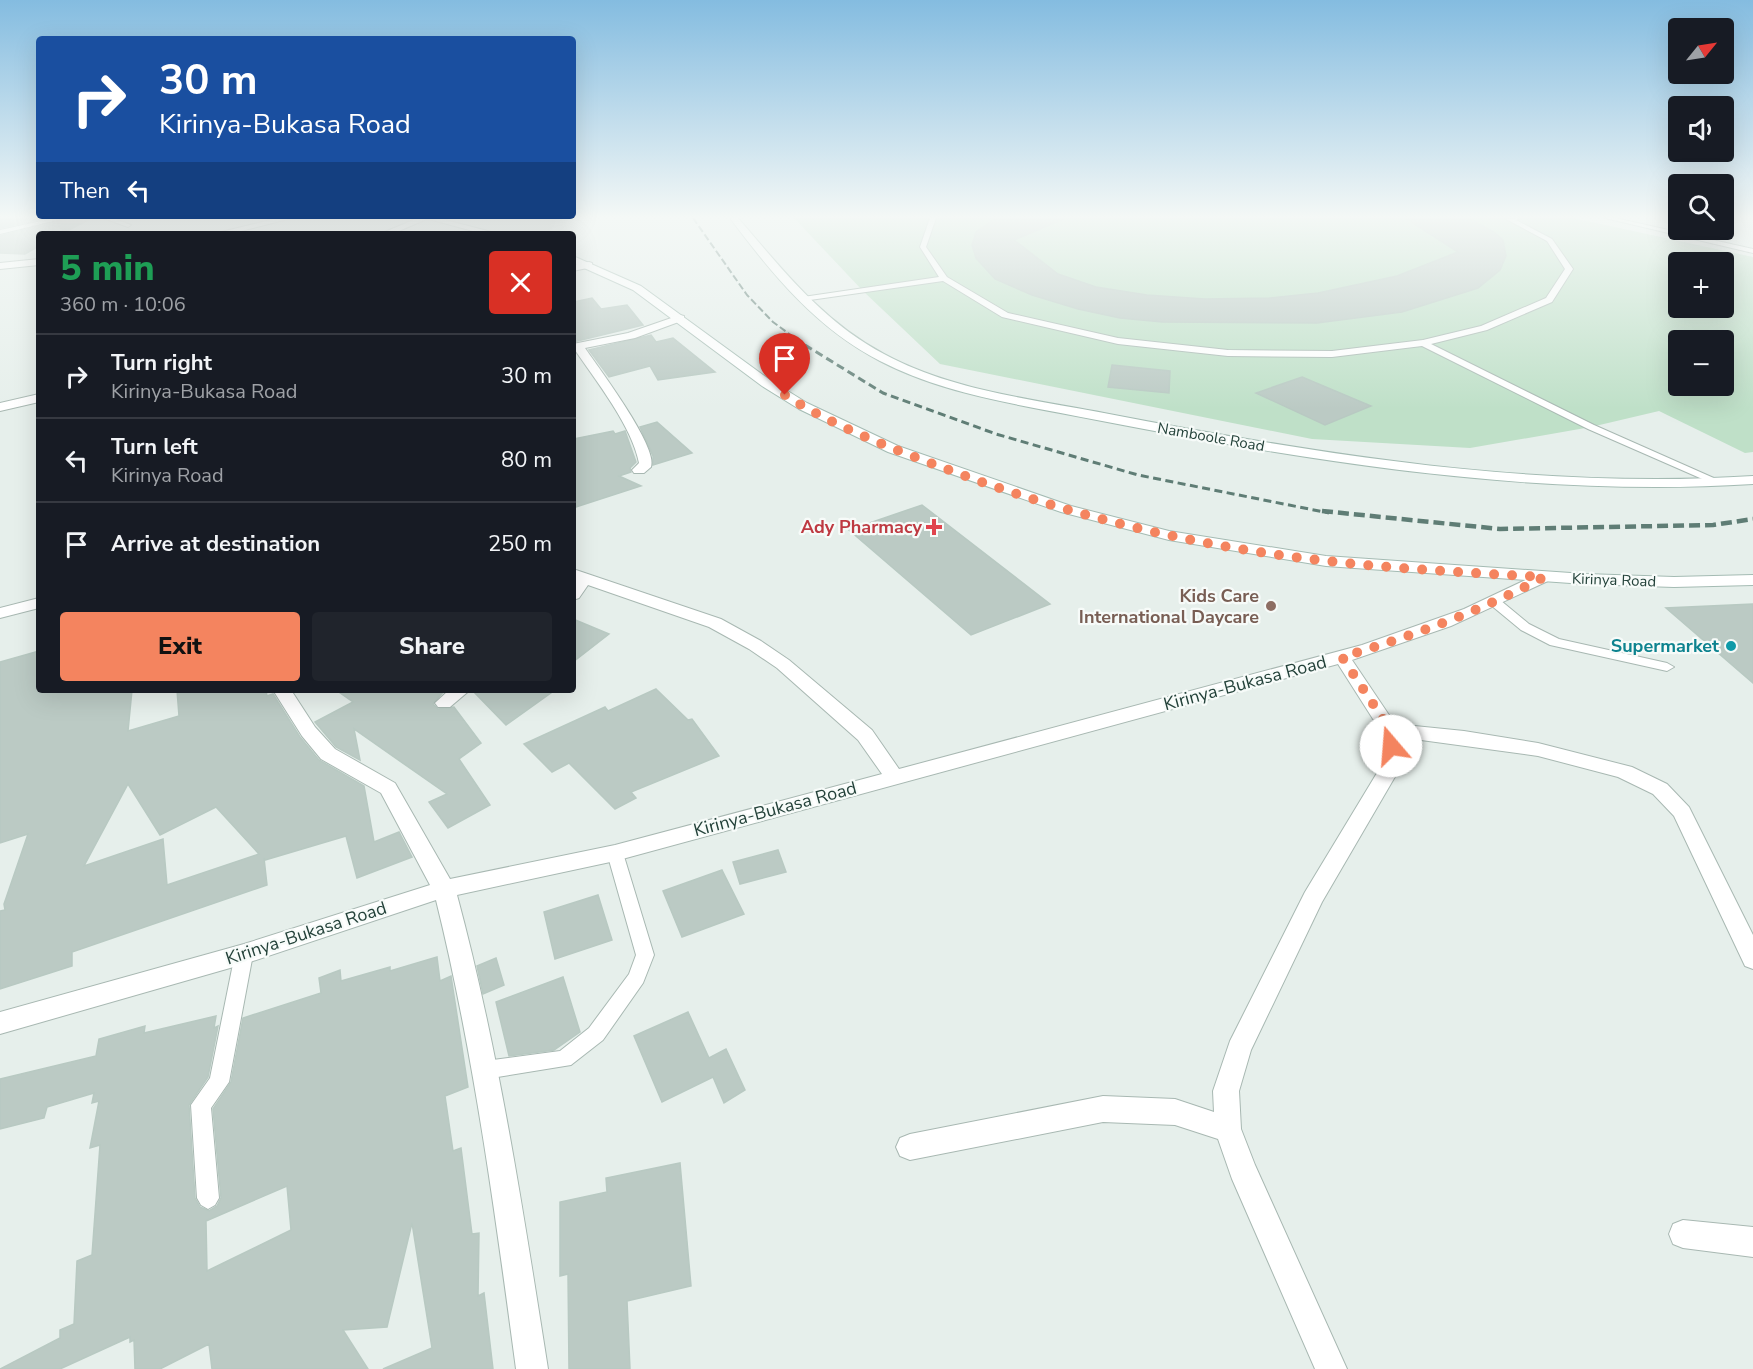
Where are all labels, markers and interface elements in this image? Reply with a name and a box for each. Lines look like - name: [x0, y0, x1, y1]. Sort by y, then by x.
- north arrow: [1668, 18, 1734, 84]
- map controls: [1668, 18, 1734, 396]
- text: 30 m: [159, 52, 258, 109]
- icon: right: [60, 60, 138, 138]
- button: sound: [1668, 96, 1734, 162]
- text: Kirinya-Bukasa Road: [159, 106, 411, 143]
- icon: left: [122, 174, 155, 207]
- button: search: [1668, 174, 1734, 240]
- text: Then: [60, 176, 110, 206]
- text: 5 min: [60, 244, 155, 293]
- button: close: [489, 251, 552, 314]
- button: +: [1668, 252, 1734, 318]
- text: 360 m · 10:06: [60, 291, 186, 318]
- button: −: [1668, 330, 1734, 396]
- pin: [759, 333, 810, 395]
- icon: arrive: [768, 342, 801, 375]
- text: Turn right: [111, 348, 212, 378]
- icon: right: [60, 360, 93, 393]
- text: 30 m: [501, 361, 552, 391]
- text: Kirinya-Bukasa Road: [111, 378, 298, 405]
- street label: Namboole Road: [1156, 418, 1266, 456]
- text: Turn left: [111, 432, 198, 462]
- icon: left: [60, 444, 93, 477]
- text: 80 m: [501, 445, 552, 475]
- text: Kirinya Road: [111, 462, 224, 489]
- place label: Ady Pharmacy: [801, 515, 923, 539]
- marker: Ady Pharmacy: [927, 520, 941, 534]
- icon: arrive: [60, 528, 93, 561]
- text: Arrive at destination: [111, 529, 320, 559]
- text: 250 m: [488, 529, 552, 559]
- street label: Kirinya Road: [1571, 569, 1657, 591]
- place label: Kids Care International Daycare: [1079, 584, 1259, 629]
- marker: Kids Care International Daycare: [1264, 599, 1278, 613]
- button: Exit: [60, 612, 300, 681]
- button: Share: [312, 612, 552, 681]
- place label: Supermarket: [1611, 634, 1719, 658]
- marker: Supermarket: [1724, 639, 1738, 653]
- street label: Kirinya-Bukasa Road: [1161, 650, 1329, 716]
- position arrow: [1359, 714, 1423, 778]
- street label: Kirinya-Bukasa Road: [691, 776, 859, 842]
- street label: Kirinya-Bukasa Road: [222, 896, 390, 970]

